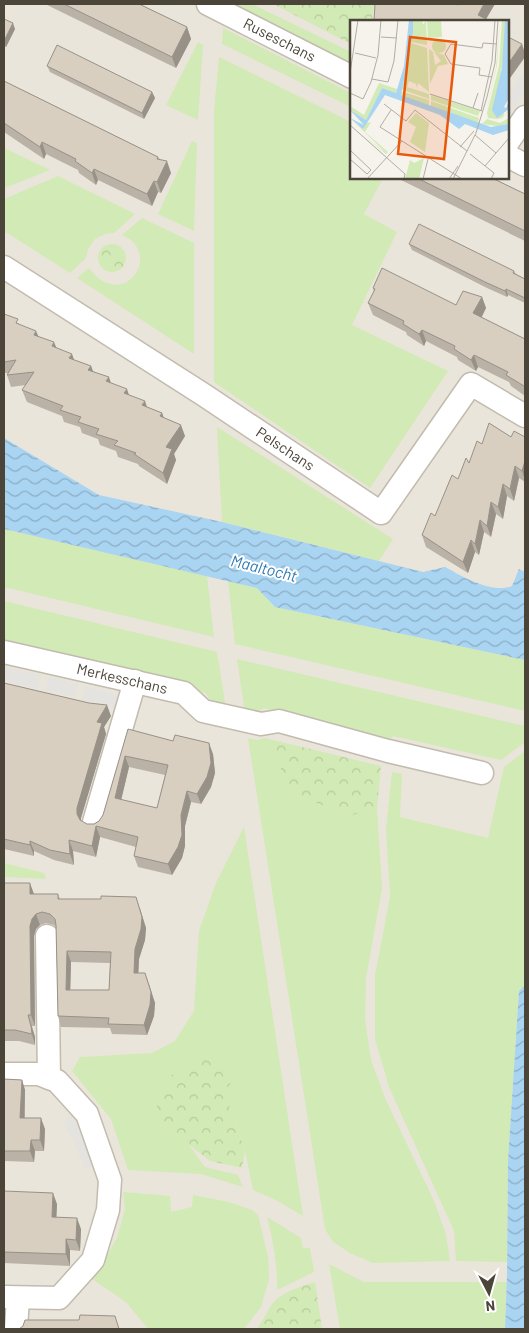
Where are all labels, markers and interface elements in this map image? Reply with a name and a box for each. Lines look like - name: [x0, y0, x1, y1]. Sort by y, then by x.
- street label: Ruseschans: [241, 14, 319, 65]
- inset map: [350, 20, 509, 179]
- street label: Pelschans: [253, 422, 318, 474]
- water label: Maaltocht: [229, 550, 300, 585]
- street label: Merkesschans: [75, 659, 169, 697]
- north arrow: [464, 1268, 514, 1318]
- text: N: [485, 1297, 496, 1315]

